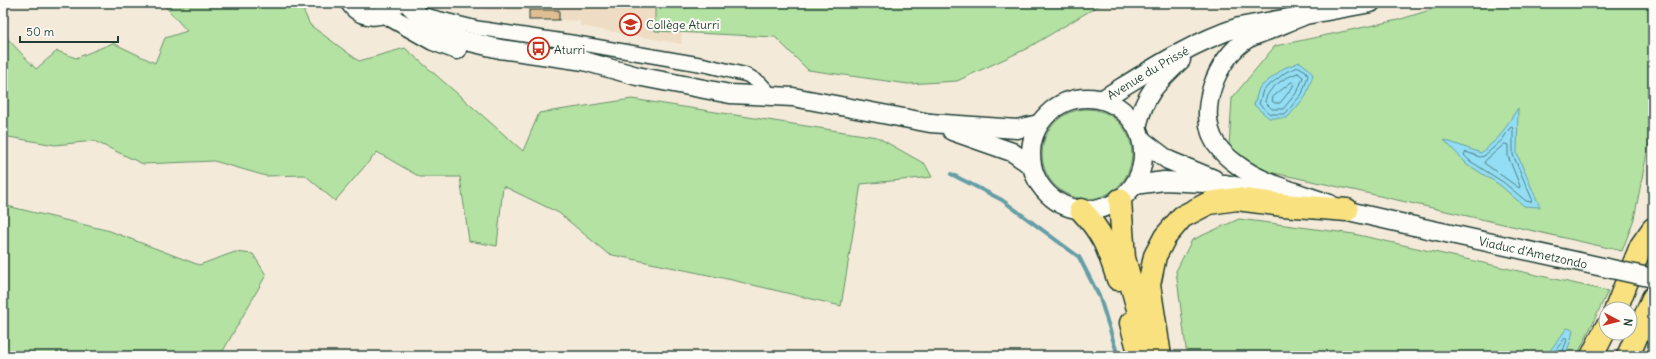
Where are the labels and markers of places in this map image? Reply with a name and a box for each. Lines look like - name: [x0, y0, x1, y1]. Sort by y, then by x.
- school or university icon: Collège Aturri: [618, 11, 644, 37]
- place label: Collège Aturri: [646, 17, 720, 32]
- bus stop icon: Aturri: [525, 36, 551, 62]
- place label: Aturri: [554, 42, 585, 57]

